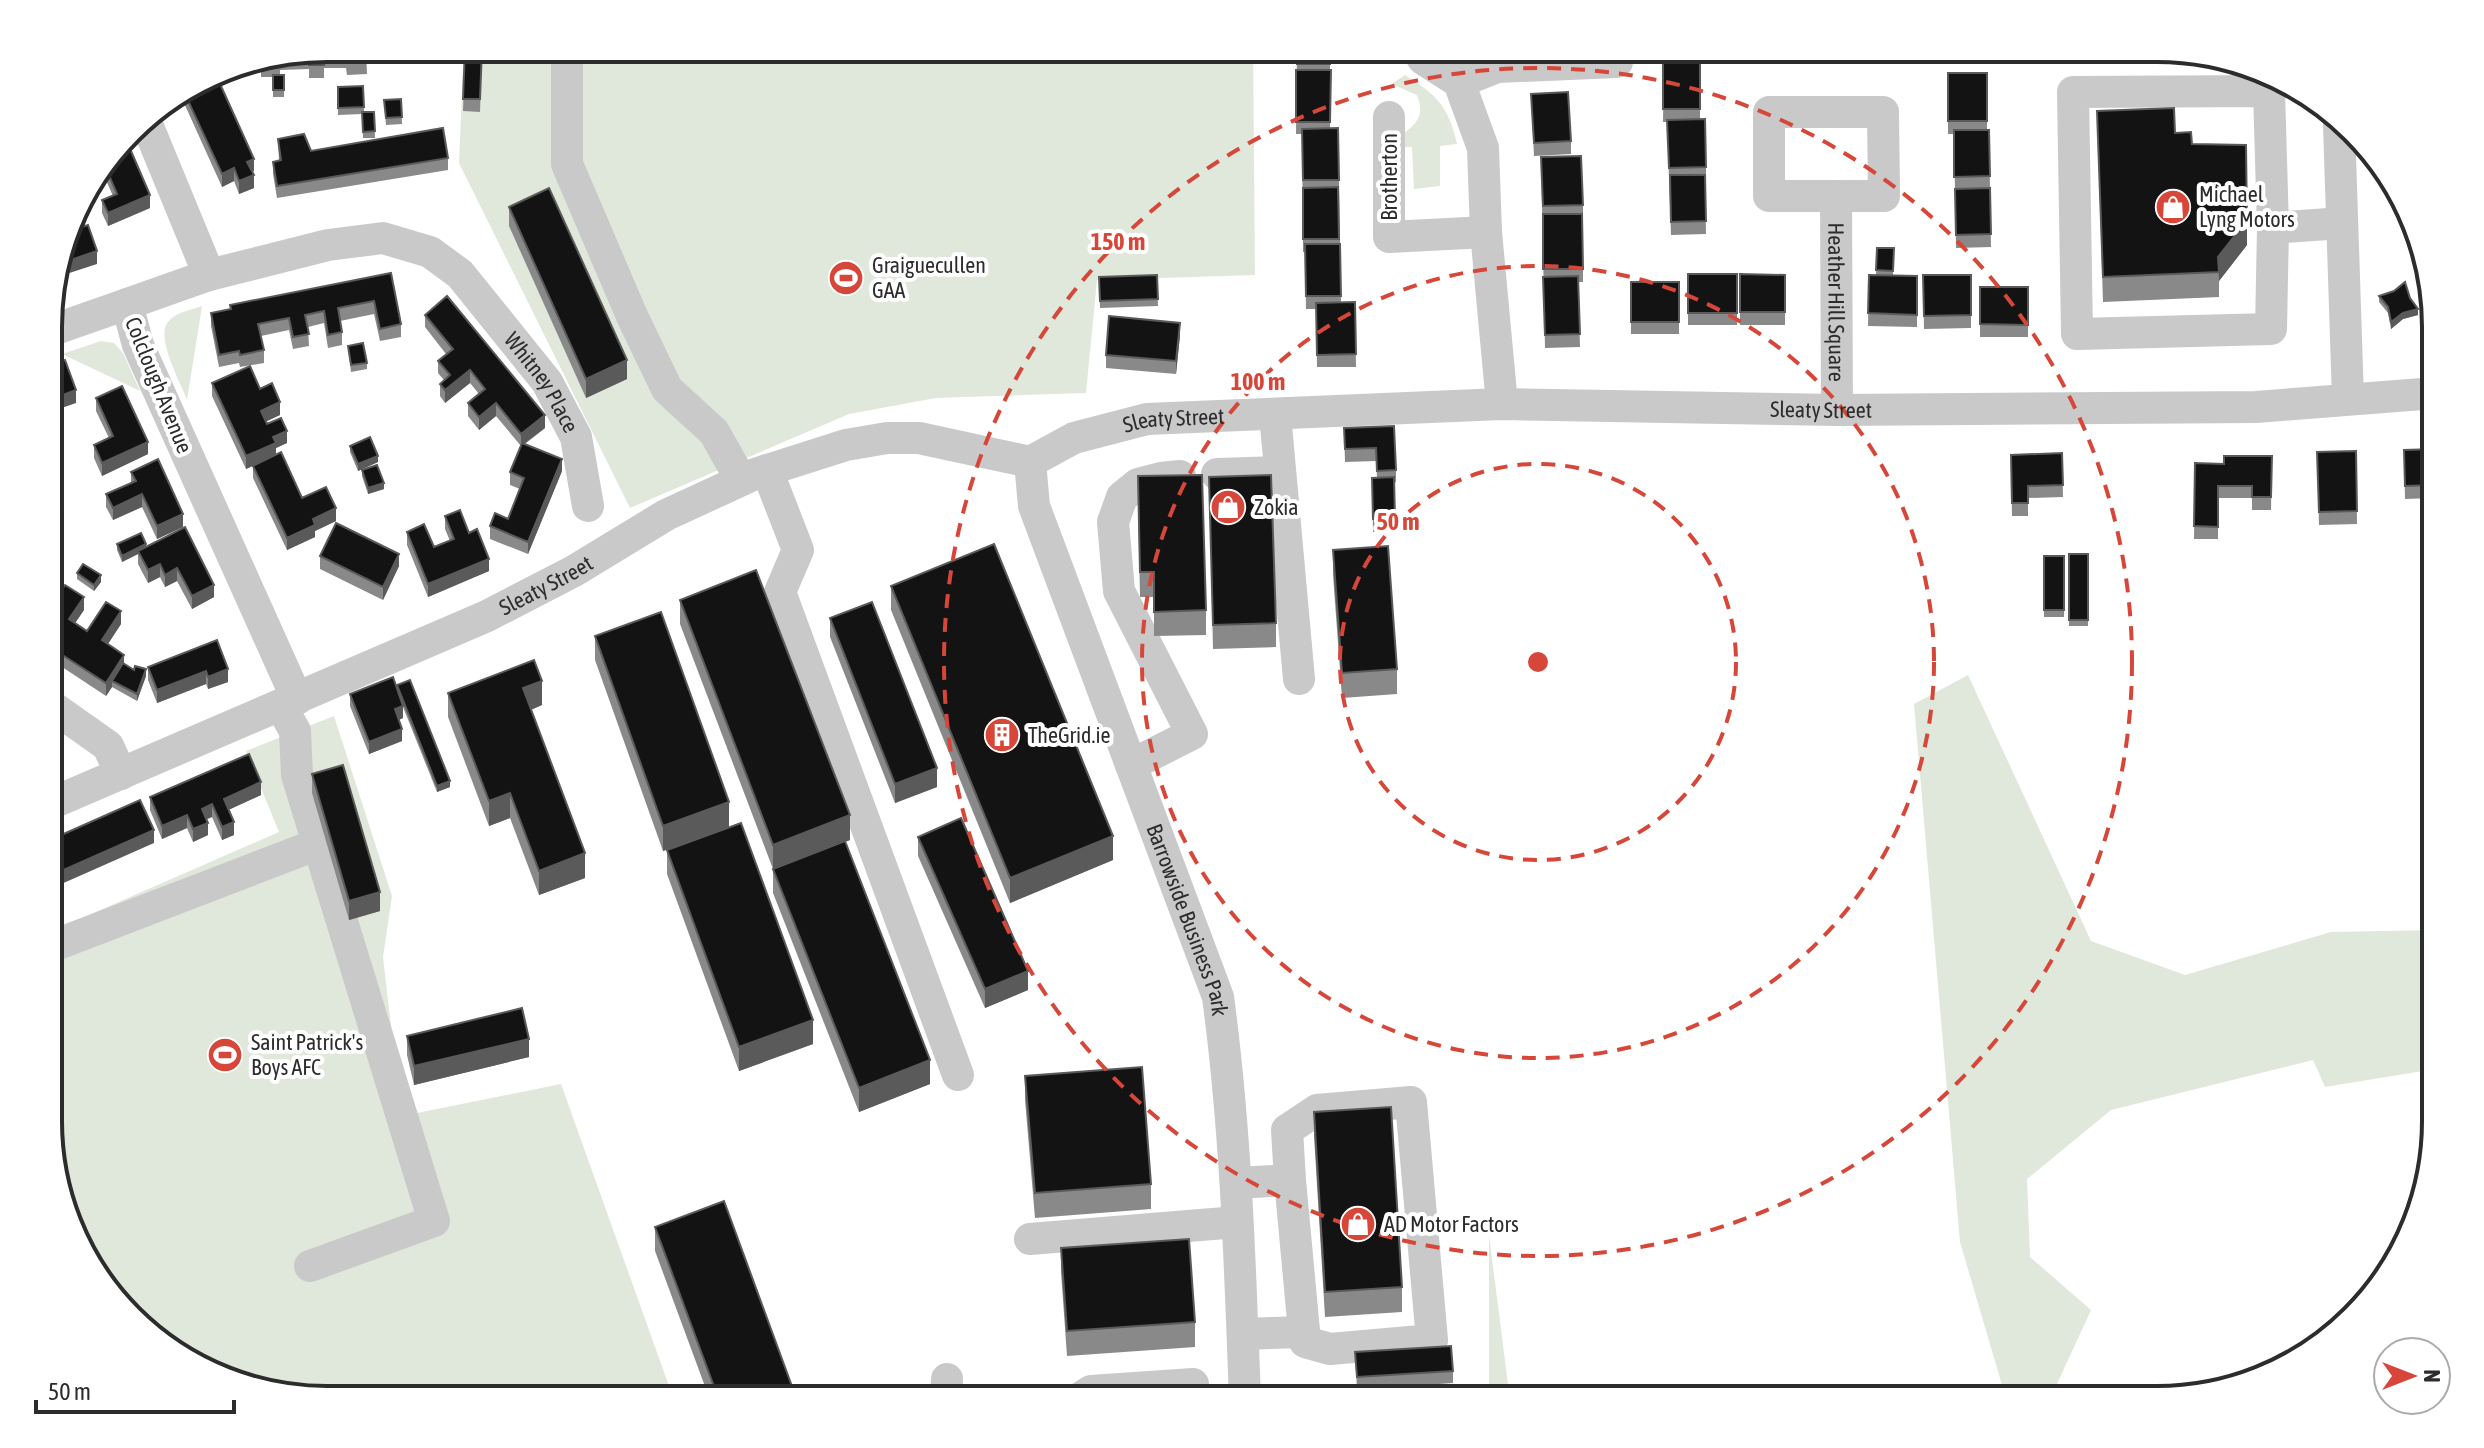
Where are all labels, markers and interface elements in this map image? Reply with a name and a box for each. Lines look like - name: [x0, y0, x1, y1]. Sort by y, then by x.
- street label: Brotherton: [1376, 133, 1402, 221]
- place label: Michael Lyng Motors: [2199, 181, 2295, 232]
- shop icon: Michael Lyng Motors: [2154, 188, 2192, 226]
- street label: Heather Hill Square: [1823, 222, 1850, 382]
- text: 150 m: [1091, 228, 1145, 255]
- place label: Graiguecullen GAA: [872, 252, 986, 303]
- sports icon: Graiguecullen GAA: [827, 259, 865, 297]
- street label: Colclough Avenue: [120, 313, 198, 457]
- street label: Whitney Place: [499, 327, 584, 437]
- text: 100 m: [1231, 368, 1285, 395]
- street label: Sleaty Street: [1770, 396, 1872, 423]
- street label: Sleaty Street: [1120, 403, 1225, 438]
- shop icon: Zokia: [1209, 488, 1247, 526]
- place label: Zokia: [1254, 494, 1299, 520]
- text: 50 m: [1376, 508, 1420, 535]
- street label: Sleaty Street: [495, 550, 597, 620]
- centre of rings: [1524, 648, 1552, 676]
- building icon: TheGrid.ie: [983, 716, 1021, 754]
- place label: TheGrid.ie: [1028, 722, 1110, 748]
- street label: Barrowside Business Park: [1141, 820, 1233, 1018]
- place label: Saint Patrick's Boys AFC: [251, 1029, 363, 1080]
- sports icon: Saint Patrick's Boys AFC: [206, 1036, 244, 1074]
- shop icon: AD Motor Factors: [1339, 1205, 1377, 1243]
- place label: AD Motor Factors: [1384, 1211, 1519, 1237]
- north arrow: [2372, 1336, 2452, 1416]
- scale bar: [36, 1364, 234, 1414]
- text: N: [2419, 1370, 2445, 1382]
- text: 50 m: [48, 1378, 91, 1405]

